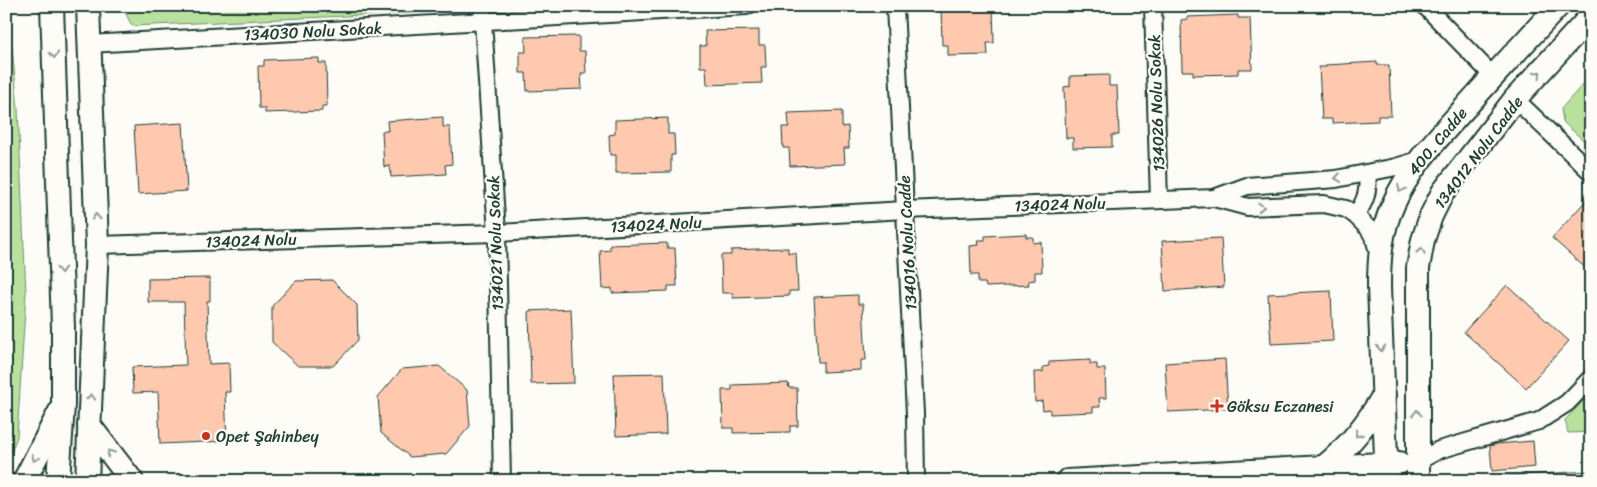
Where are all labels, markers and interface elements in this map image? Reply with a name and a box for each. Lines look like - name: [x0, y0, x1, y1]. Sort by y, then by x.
- street label: 134030 Nolu Sokak: [243, 13, 383, 50]
- street label: 134026 Nolu Sokak: [1140, 34, 1173, 172]
- one-way arrow: [48, 51, 59, 59]
- one-way arrow: [1532, 70, 1541, 79]
- street label: 134012 Nolu Cadde: [1426, 89, 1531, 215]
- street label: 400. Cadde: [1400, 100, 1475, 182]
- one-way arrow: [1333, 172, 1341, 183]
- street label: 134021 Nolu Sokak: [479, 175, 512, 311]
- street label: 134016 Nolu Cadde: [889, 175, 926, 311]
- one-way arrow: [1397, 184, 1407, 193]
- street label: 134024 Nolu: [1014, 188, 1107, 221]
- one-way arrow: [1258, 201, 1266, 212]
- street label: 134024 Nolu: [610, 208, 703, 241]
- one-way arrow: [90, 213, 101, 221]
- street label: 134024 Nolu: [205, 224, 298, 257]
- one-way arrow: [1415, 246, 1425, 255]
- one-way arrow: [56, 266, 66, 274]
- one-way arrow: [1376, 344, 1387, 352]
- place label: Göksu Eczanesi: [1227, 392, 1334, 421]
- one-way arrow: [85, 393, 96, 401]
- marker: Göksu Eczanesi: [1211, 400, 1223, 412]
- one-way arrow: [1412, 409, 1422, 416]
- place label: Opet Şahinbey: [216, 422, 319, 451]
- one-way arrow: [1354, 429, 1363, 438]
- marker: Opet Şahinbey: [200, 430, 212, 442]
- one-way arrow: [108, 450, 116, 459]
- one-way arrow: [31, 453, 41, 462]

